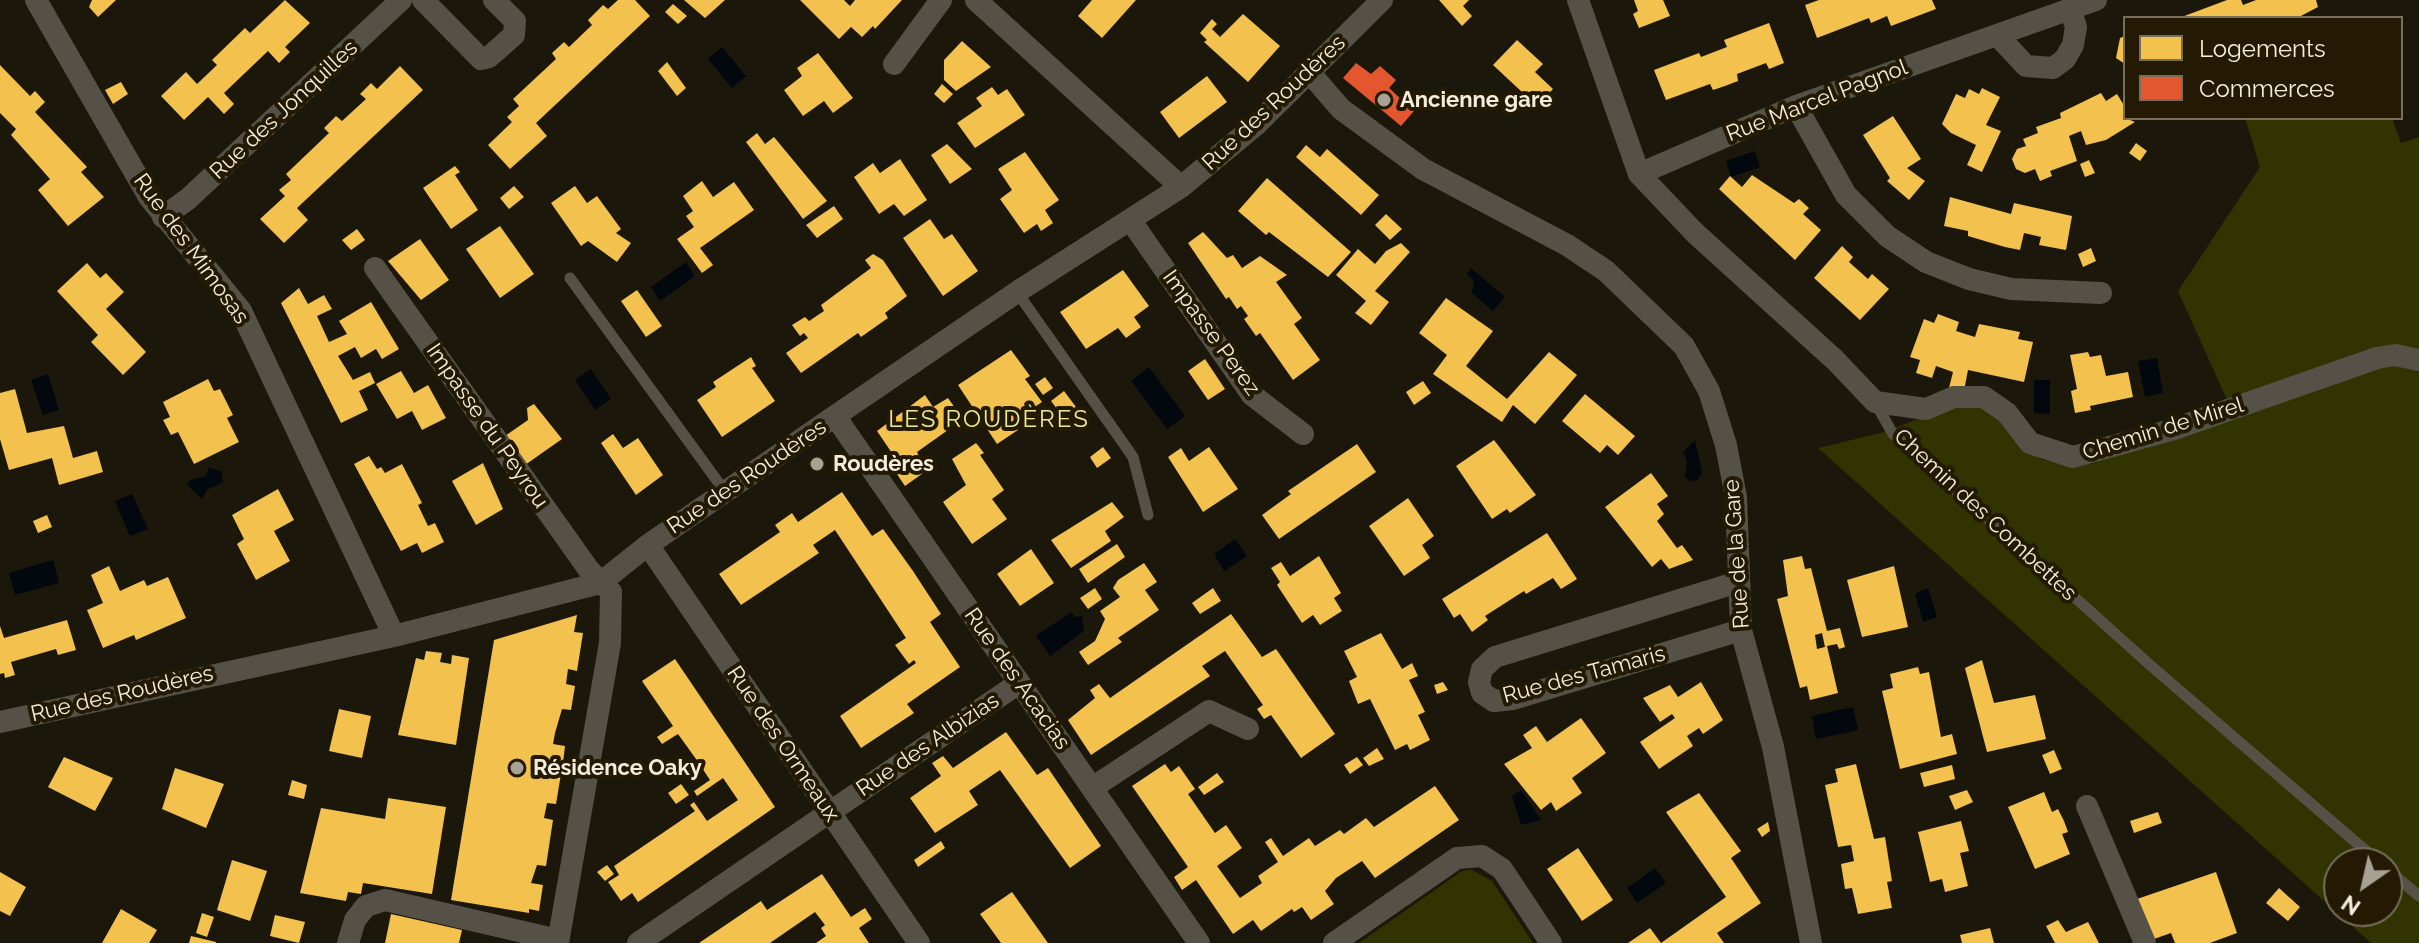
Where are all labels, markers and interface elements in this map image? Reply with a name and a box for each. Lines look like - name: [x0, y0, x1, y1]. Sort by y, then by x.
- legend: [2123, 16, 2403, 120]
- street label: Rue des Roudères: [1197, 30, 1351, 176]
- text: Logements: [2199, 34, 2326, 63]
- street label: Rue des Jonquilles: [205, 35, 363, 185]
- street label: Rue Marcel Pagnol: [1723, 54, 1911, 148]
- text: Commerces: [2199, 74, 2335, 103]
- place label: Ancienne gare: [1400, 87, 1552, 113]
- marker: Ancienne gare: [1375, 91, 1393, 109]
- street label: Rue des Mimosas: [128, 169, 254, 329]
- street label: Impasse Perez: [1157, 265, 1265, 401]
- street label: Impasse du Peyrou: [420, 339, 554, 513]
- street label: Chemin de Mirel: [2079, 392, 2247, 466]
- district label: LES ROUDÈRES: [888, 406, 1090, 434]
- street label: Rue des Roudères: [662, 414, 832, 540]
- street label: Chemin des Combettes: [1888, 424, 2082, 606]
- place label: Roudères: [833, 451, 934, 477]
- marker: Roudères: [808, 455, 826, 473]
- street label: Rue de la Gare: [1719, 478, 1755, 630]
- street label: Rue des Acacias: [958, 603, 1076, 755]
- street label: Rue des Tamaris: [1500, 641, 1668, 709]
- street label: Rue des Roudères: [28, 660, 216, 728]
- street label: Rue des Ormeaux: [721, 661, 845, 827]
- street label: Rue des Albizias: [852, 688, 1004, 802]
- place label: Résidence Oaky: [533, 755, 702, 781]
- marker: Résidence Oaky: [508, 759, 526, 777]
- north arrow: [2323, 847, 2403, 927]
- text: N: [2336, 890, 2365, 921]

